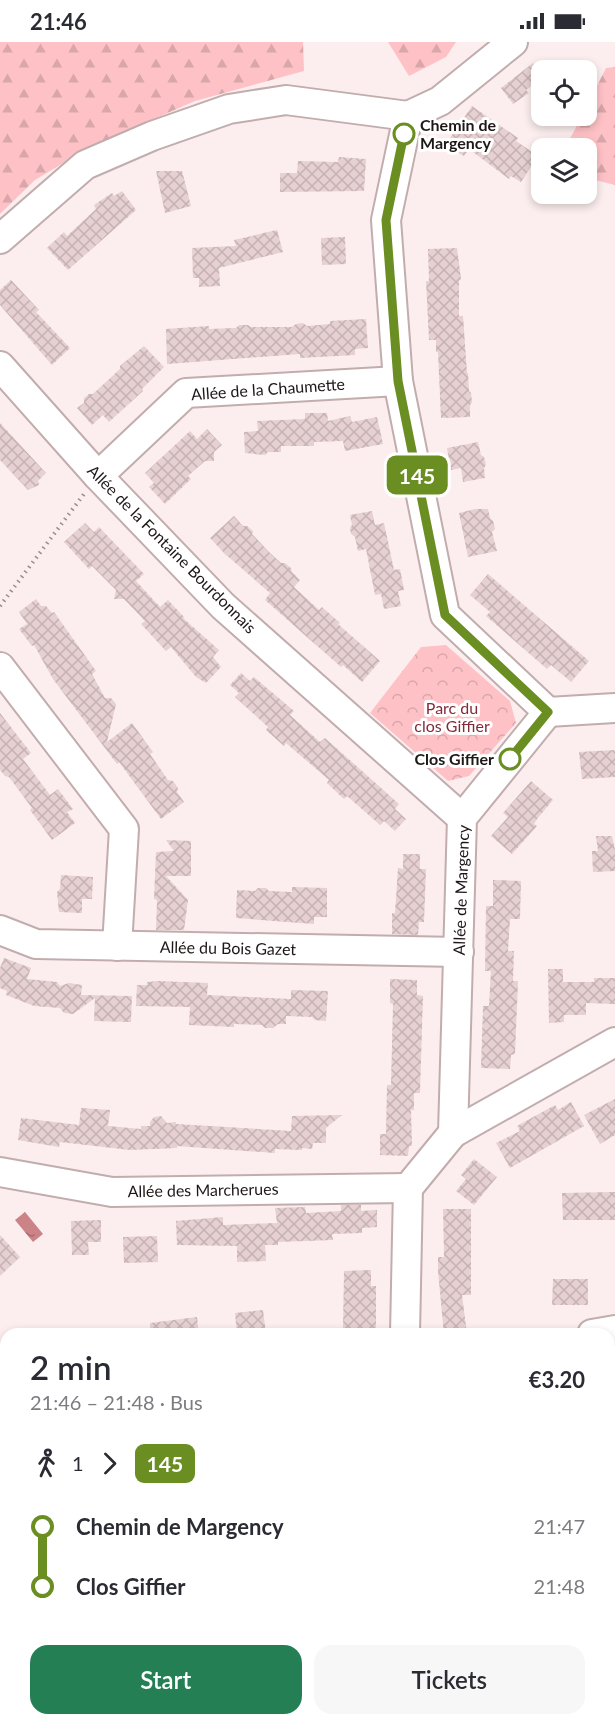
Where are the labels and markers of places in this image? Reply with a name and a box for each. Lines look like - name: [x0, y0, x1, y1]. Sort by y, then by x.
- place label: Chemin de Margency: [420, 115, 497, 152]
- marker: Chemin de Margency: [393, 123, 415, 145]
- marker: Clos Giffier: [499, 748, 521, 770]
- place label: Clos Giffier: [414, 749, 494, 768]

